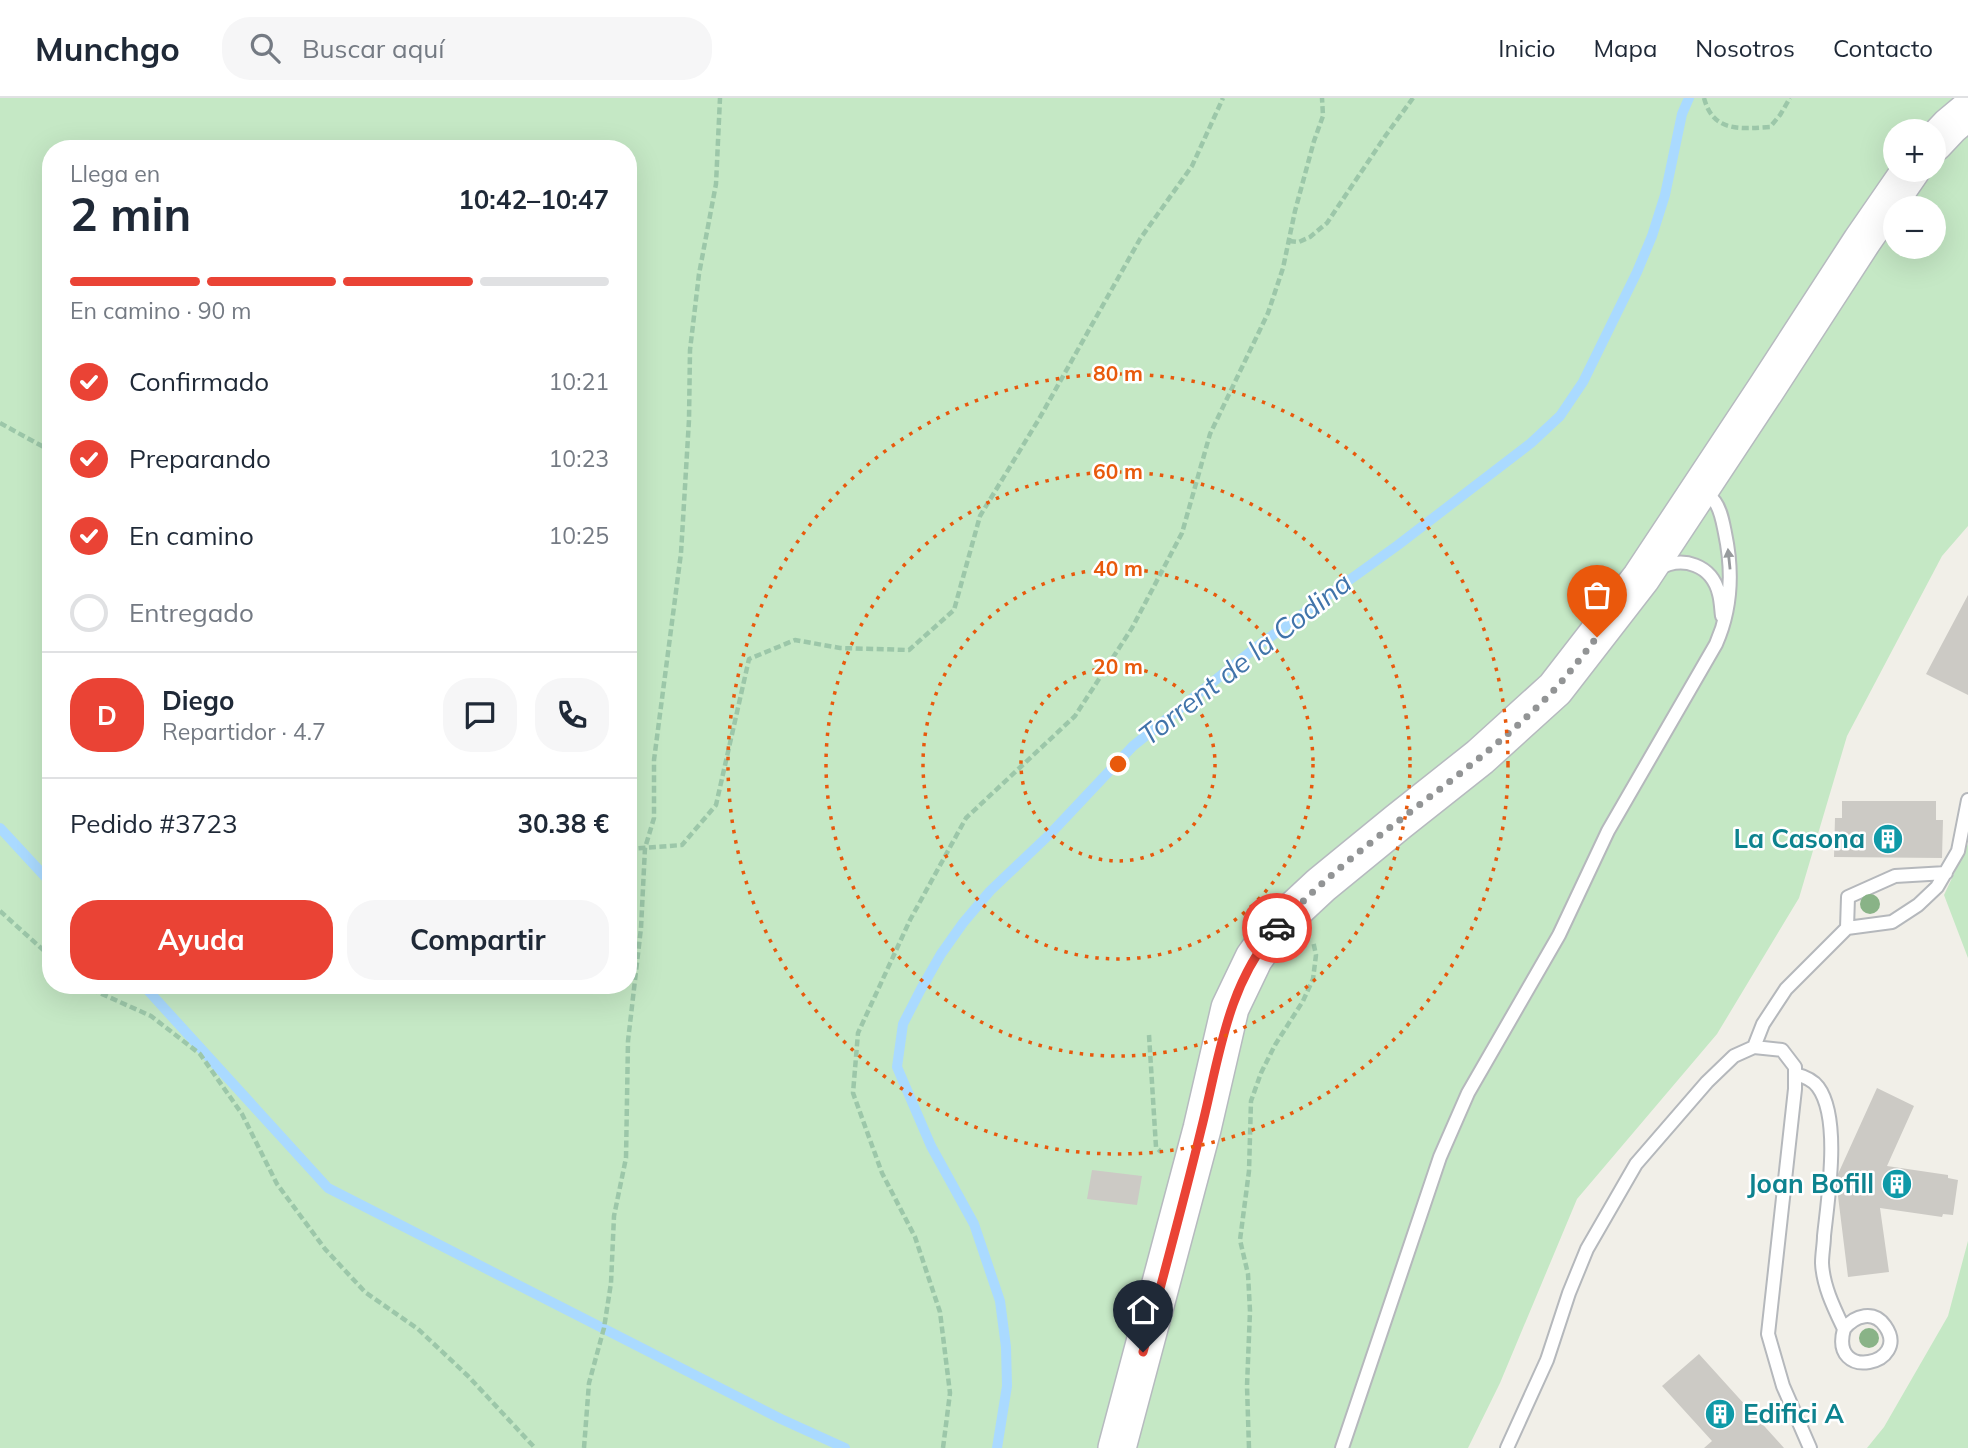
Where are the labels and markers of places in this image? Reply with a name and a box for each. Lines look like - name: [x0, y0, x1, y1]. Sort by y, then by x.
- pin: [1567, 565, 1627, 637]
- centre of rings: [1106, 752, 1130, 776]
- place label: La Casona: [1734, 822, 1865, 855]
- building icon: La Casona: [1871, 822, 1905, 856]
- place label: Joan Bofill: [1747, 1167, 1874, 1200]
- building icon: Joan Bofill: [1880, 1167, 1914, 1201]
- pin: [1113, 1280, 1173, 1352]
- building icon: Edifici A: [1703, 1397, 1737, 1431]
- place label: Edifici A: [1743, 1397, 1845, 1430]

